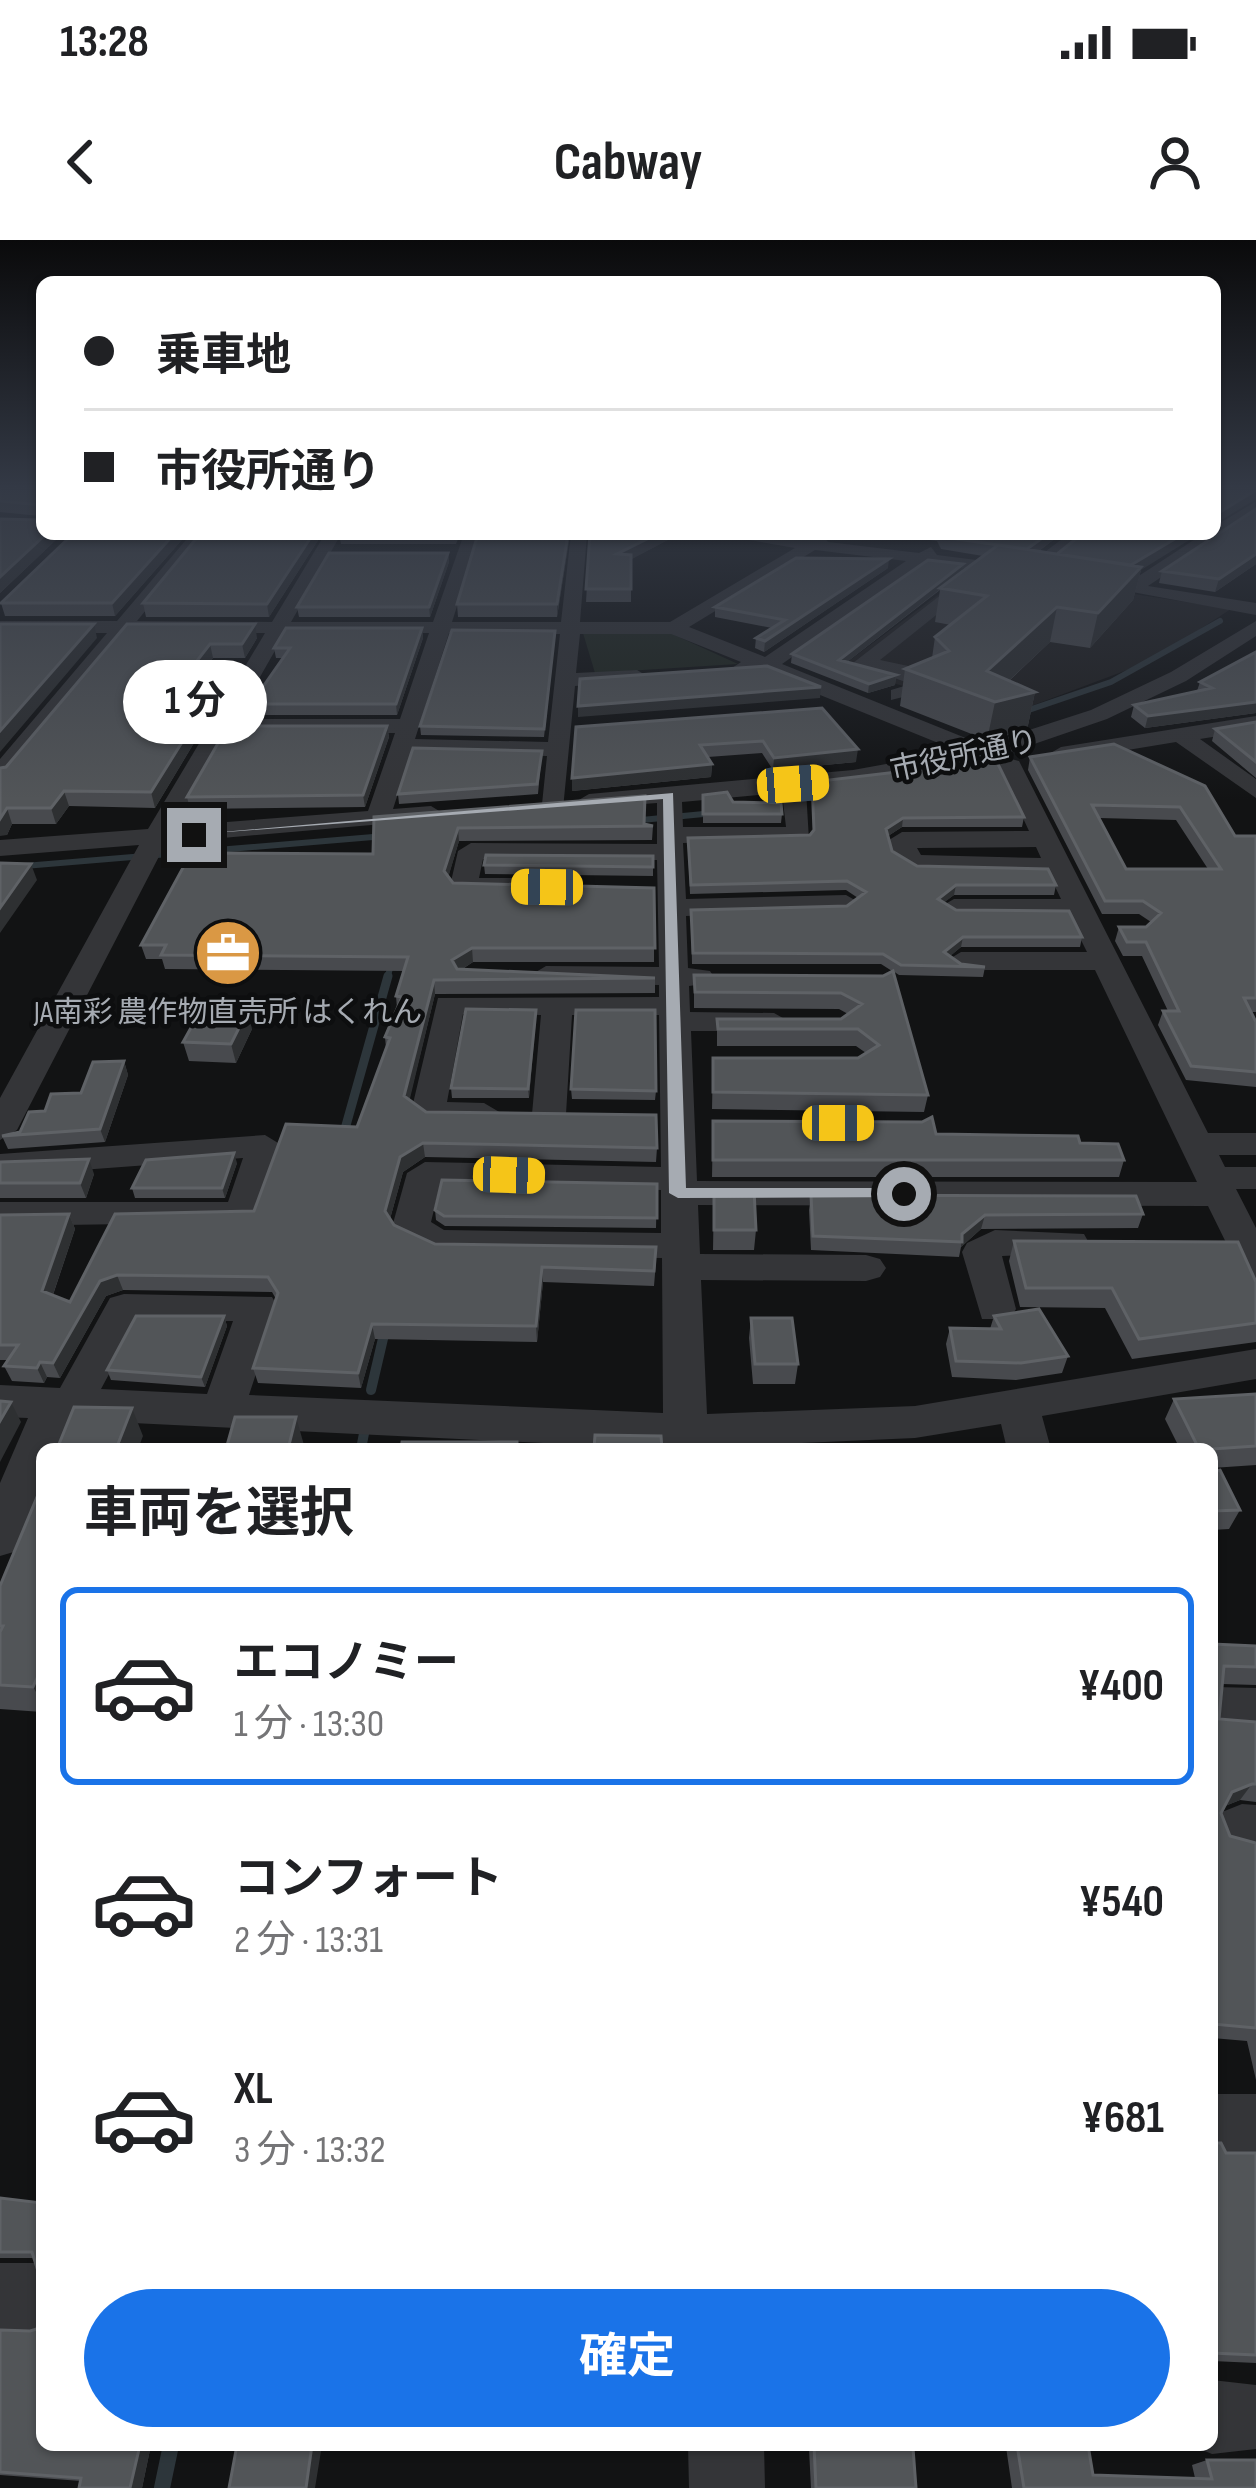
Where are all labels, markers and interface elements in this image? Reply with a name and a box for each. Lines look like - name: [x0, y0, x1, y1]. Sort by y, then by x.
- text: 13:28: [60, 15, 149, 70]
- icon: back: [48, 129, 114, 195]
- icon: person: [1142, 129, 1208, 195]
- text: Cabway: [554, 130, 702, 195]
- text: 乗車地: [156, 329, 291, 384]
- text: 市役所通り: [156, 445, 381, 500]
- callout: 1 分: [122, 661, 266, 745]
- text: 1 分: [165, 678, 225, 725]
- street label: 市役所通り: [887, 723, 1041, 789]
- car: [756, 764, 830, 804]
- route end: [167, 808, 221, 862]
- car: [511, 868, 583, 906]
- office icon: JA南彩 農作物直売所 はくれん: [193, 918, 263, 988]
- place label: JA南彩 農作物直売所 はくれん: [33, 995, 422, 1031]
- car: [802, 1105, 874, 1141]
- car: [472, 1156, 546, 1194]
- route start: [877, 1167, 931, 1221]
- text: 車両を選択: [84, 1482, 354, 1547]
- icon: car: [90, 1632, 198, 1740]
- text: エコノミー: [234, 1636, 459, 1691]
- text: ¥400: [1078, 1659, 1164, 1714]
- text: 1 分 · 13:30: [234, 1701, 384, 1748]
- icon: car: [90, 1848, 198, 1956]
- text: コンフォート: [234, 1852, 503, 1907]
- text: ¥540: [1079, 1875, 1164, 1930]
- text: 2 分 · 13:31: [234, 1917, 383, 1964]
- text: XL: [234, 2062, 273, 2117]
- icon: car: [90, 2064, 198, 2172]
- text: ¥681: [1081, 2091, 1164, 2146]
- text: 3 分 · 13:32: [234, 2127, 386, 2174]
- button: 確定: [84, 2289, 1170, 2427]

